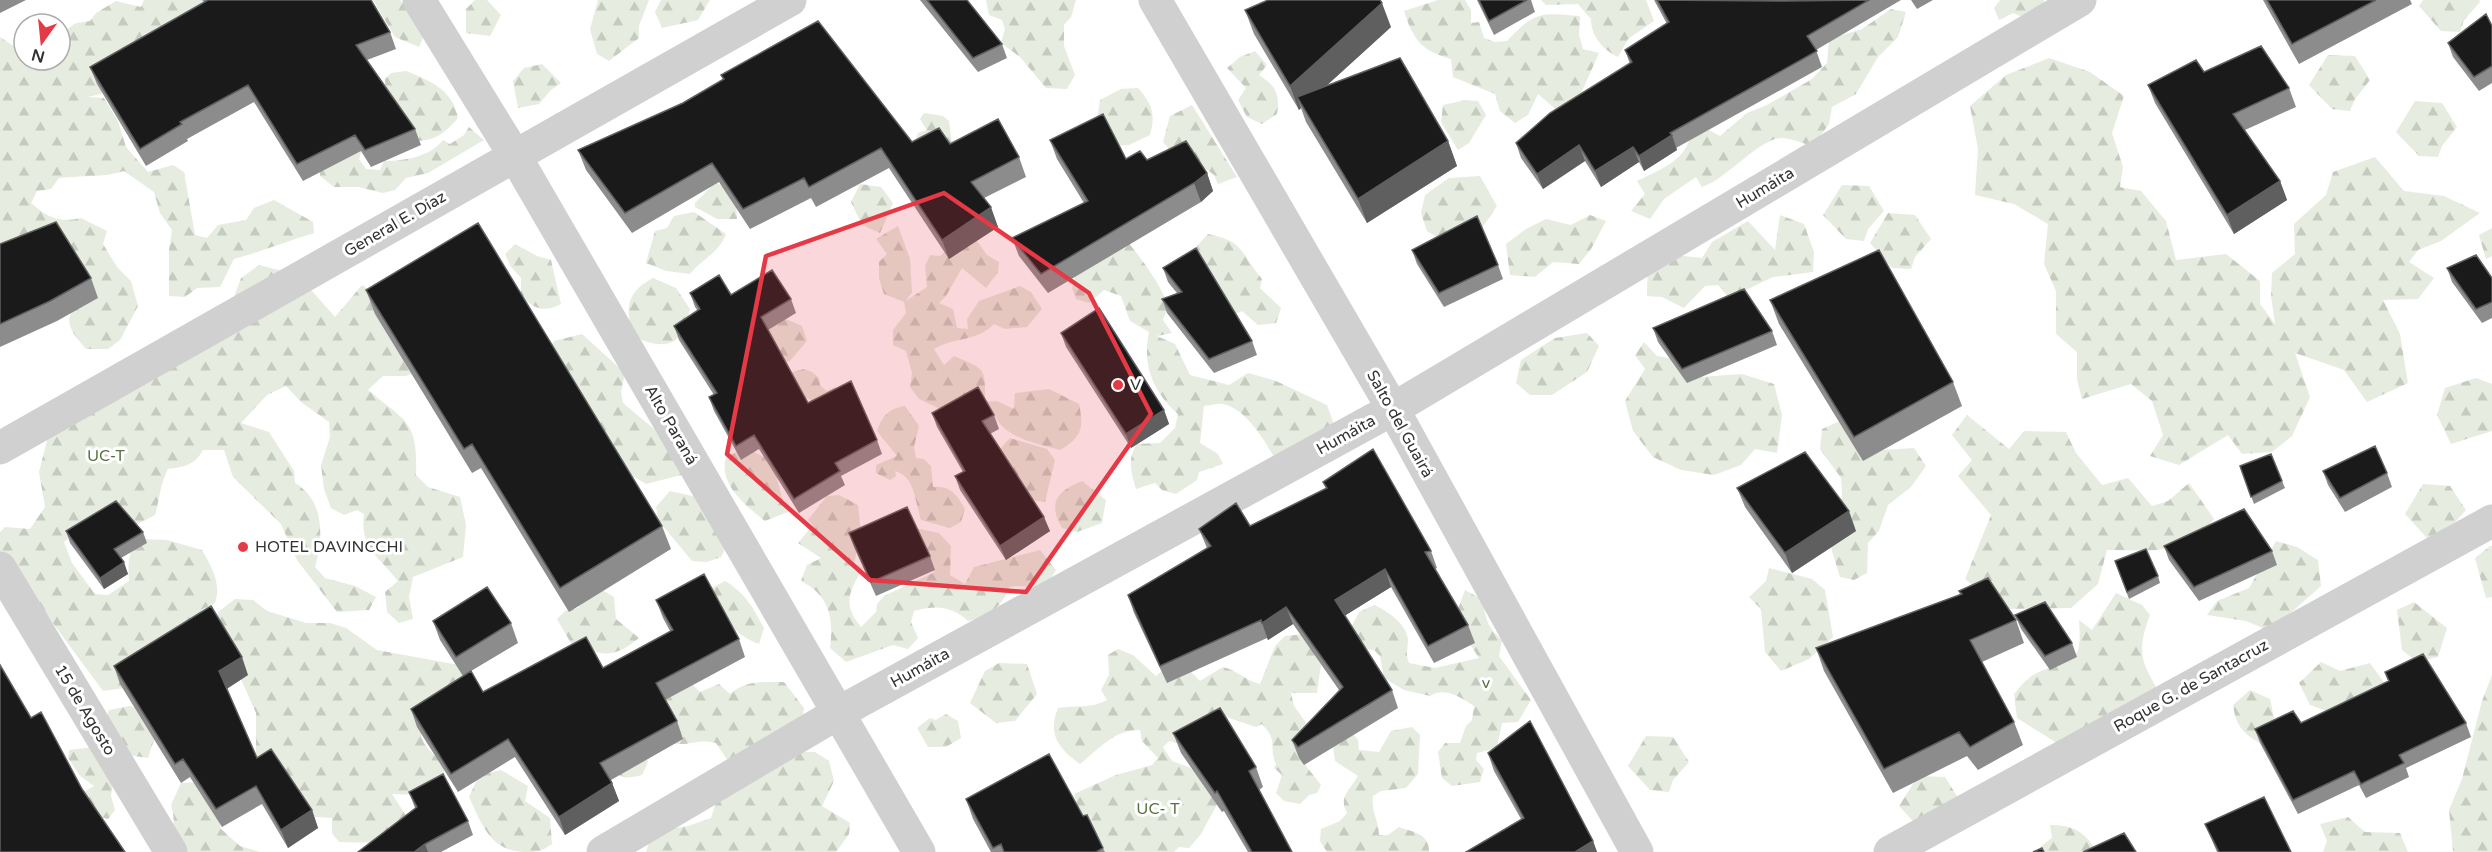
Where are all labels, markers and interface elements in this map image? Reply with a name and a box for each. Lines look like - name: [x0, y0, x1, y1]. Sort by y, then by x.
- north arrow: [12, 12, 72, 72]
- text: N: [30, 44, 47, 67]
- street label: Humáita: [1732, 163, 1798, 213]
- street label: General E. Díaz: [340, 187, 450, 261]
- street label: Salto del Guairá: [1362, 367, 1438, 481]
- place label: V: [1130, 375, 1141, 395]
- marker: V: [1111, 378, 1125, 392]
- street label: Alto Paraná: [640, 382, 702, 468]
- street label: Humáita: [1313, 411, 1379, 459]
- park label: UC-T: [87, 446, 125, 466]
- place label: HOTEL DAVINCCHI: [255, 537, 403, 557]
- marker: HOTEL DAVINCCHI: [236, 540, 250, 554]
- street label: Roque G. de Santacruz: [2110, 635, 2272, 737]
- street label: Humáita: [887, 644, 953, 692]
- street label: 15 de Agosto: [50, 661, 120, 759]
- park label: v: [1482, 673, 1491, 693]
- park label: UC- T: [1136, 799, 1180, 819]

